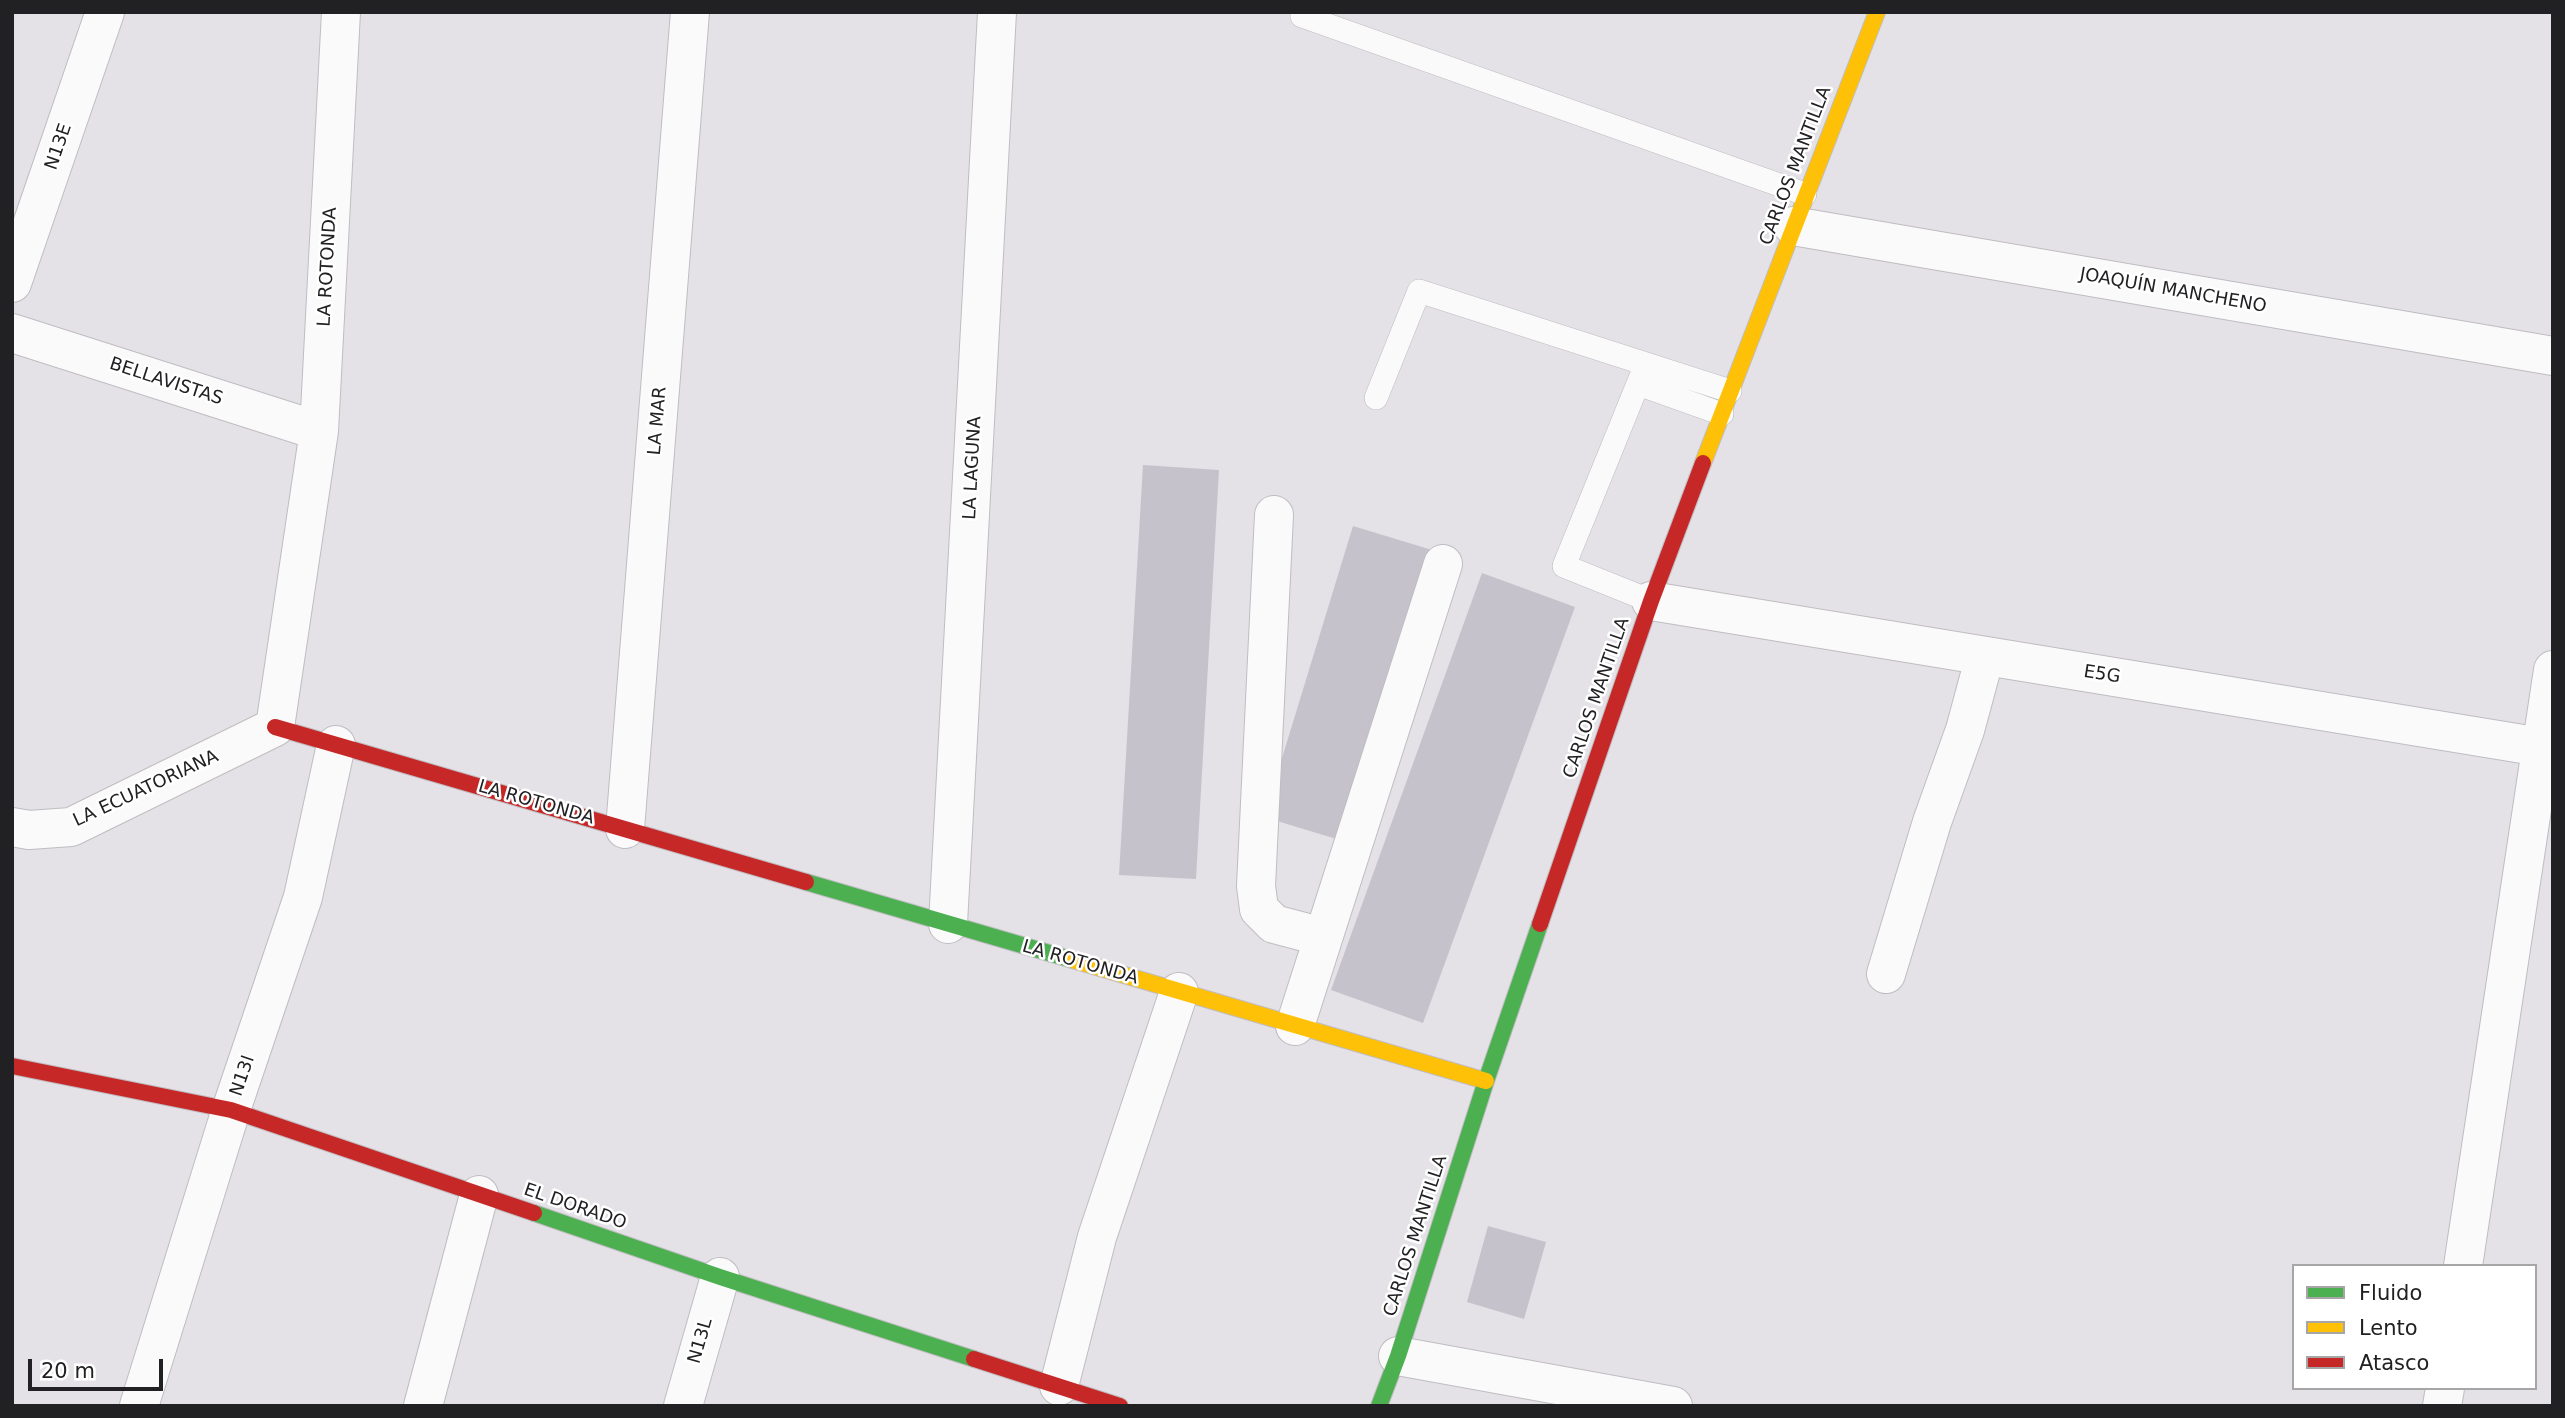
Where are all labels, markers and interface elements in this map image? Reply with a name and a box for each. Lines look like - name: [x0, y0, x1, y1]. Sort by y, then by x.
- street label: CARLOS MANTILLA: [1756, 83, 1836, 249]
- street label: N13E: [41, 121, 77, 173]
- street label: LA ROTONDA: [314, 207, 342, 327]
- street label: JOAQUÍN MANCHENO: [2078, 264, 2268, 318]
- street label: BELLAVISTAS: [107, 354, 225, 410]
- street label: LA MAR: [644, 386, 672, 456]
- street label: LA LAGUNA: [959, 416, 987, 520]
- street label: CARLOS MANTILLA: [1559, 615, 1635, 781]
- street label: E5G: [2082, 661, 2122, 689]
- street label: LA ECUATORIANA: [70, 746, 222, 832]
- street label: LA ROTONDA: [476, 776, 596, 830]
- street label: LA ROTONDA: [1020, 936, 1140, 990]
- street label: N13I: [226, 1053, 260, 1099]
- street label: CARLOS MANTILLA: [1380, 1153, 1452, 1319]
- street label: EL DORADO: [521, 1179, 629, 1235]
- legend: [2292, 1264, 2537, 1390]
- text: Fluido: [2359, 1281, 2422, 1305]
- street label: N13L: [684, 1316, 718, 1366]
- text: Lento: [2359, 1316, 2418, 1340]
- scale bar: [32, 1344, 166, 1388]
- text: Atasco: [2359, 1351, 2429, 1375]
- text: 20 m: [41, 1359, 95, 1383]

